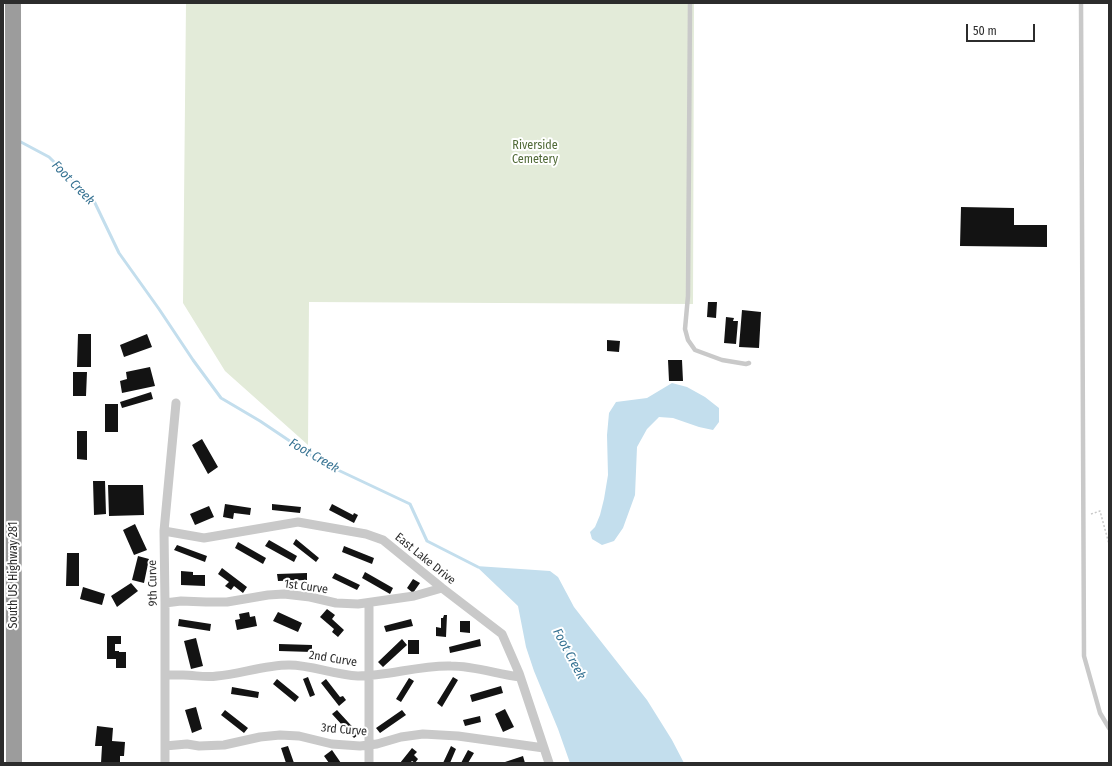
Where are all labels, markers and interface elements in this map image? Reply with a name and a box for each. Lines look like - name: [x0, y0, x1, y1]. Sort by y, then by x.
- scale bar: [968, 16, 1037, 42]
- text: 50 m: [973, 24, 997, 38]
- park label: Riverside Cemetery: [512, 139, 558, 167]
- water label: Foot Creek: [48, 158, 98, 208]
- water label: Foot Creek: [286, 435, 342, 477]
- street label: South US Highway 281: [7, 522, 21, 628]
- street label: East Lake Drive: [392, 530, 458, 588]
- street label: 9th Curve: [145, 560, 161, 606]
- street label: 1st Curve: [283, 577, 329, 597]
- water label: Foot Creek: [549, 626, 589, 682]
- street label: 2nd Curve: [308, 648, 358, 670]
- street label: 3rd Curve: [320, 721, 368, 739]

